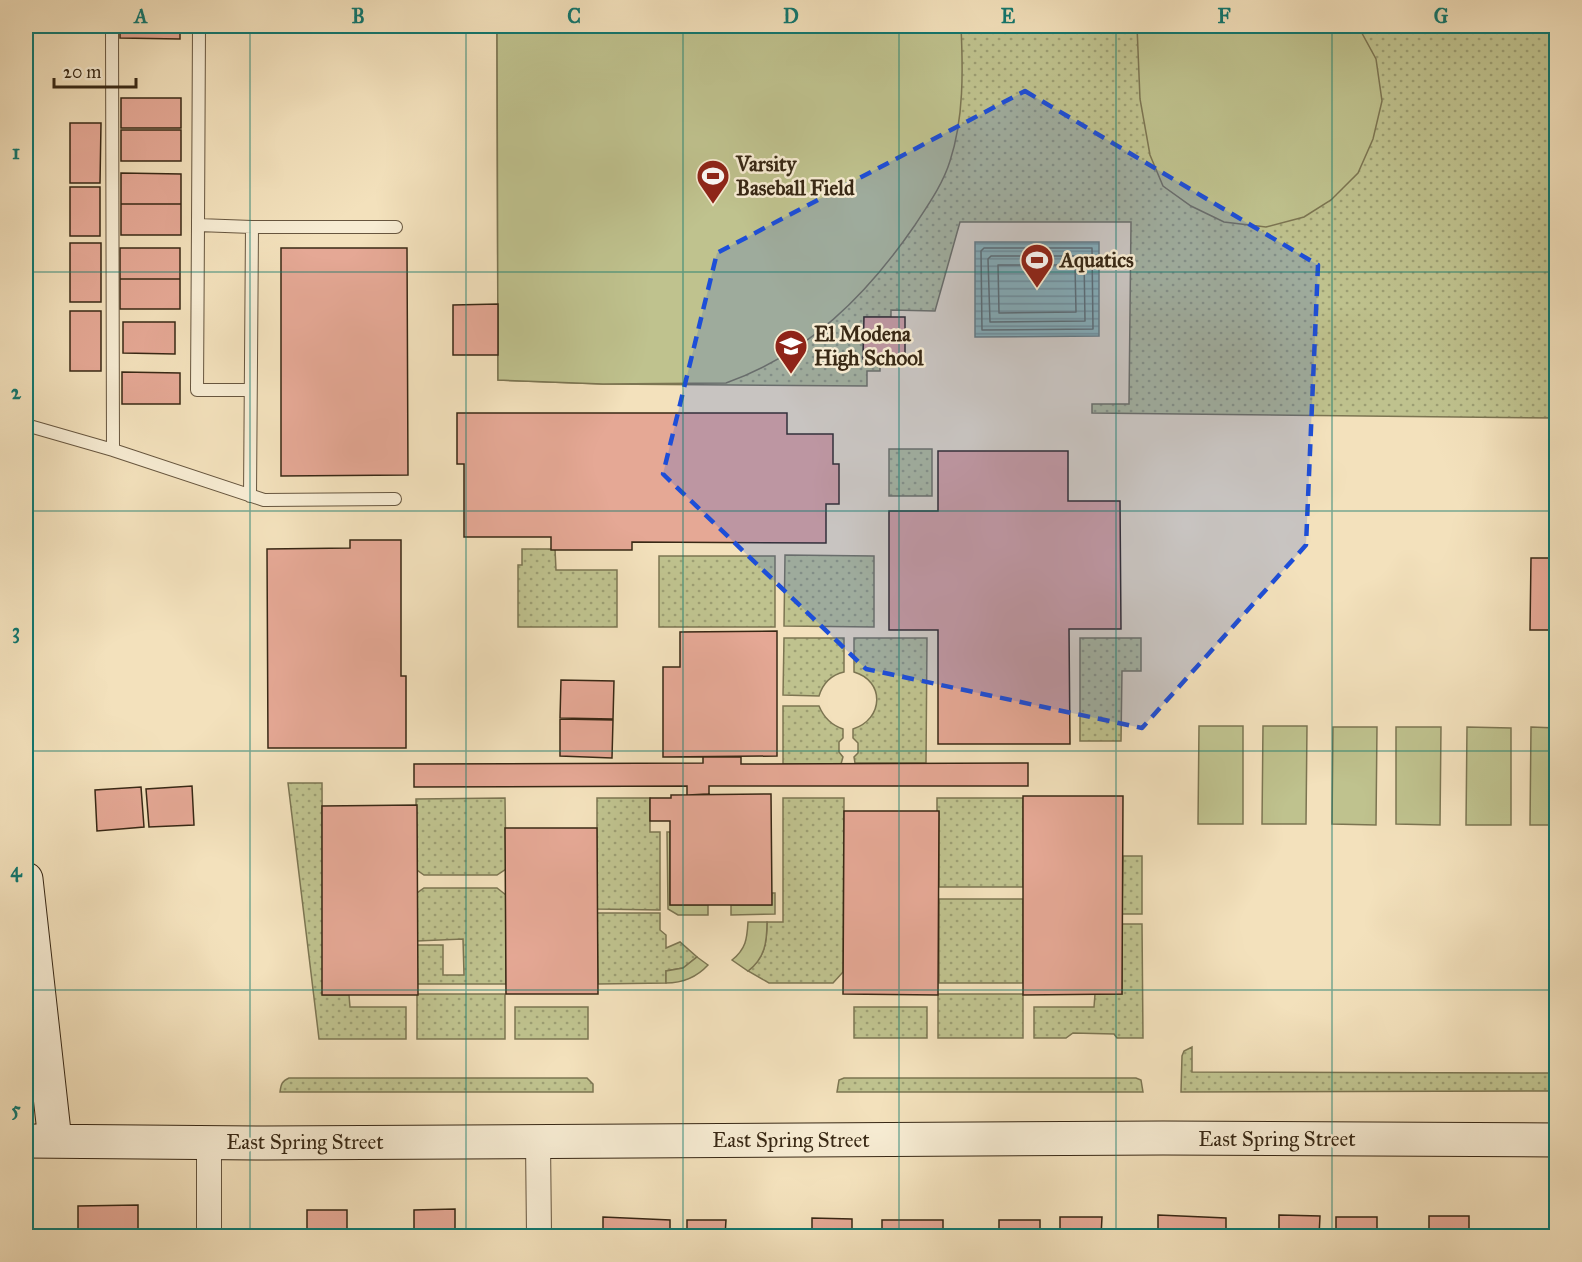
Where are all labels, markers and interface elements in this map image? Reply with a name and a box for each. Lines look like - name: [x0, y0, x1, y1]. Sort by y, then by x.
- text: A: [132, 4, 148, 28]
- text: B: [351, 4, 365, 28]
- text: C: [567, 4, 581, 28]
- text: D: [783, 4, 799, 28]
- text: E: [1001, 4, 1016, 28]
- text: F: [1217, 4, 1231, 28]
- text: G: [1434, 4, 1449, 28]
- scale bar: [54, 51, 136, 89]
- text: 20 m: [63, 61, 101, 83]
- text: 1: [12, 140, 20, 164]
- place label: Varsity Baseball Field: [735, 151, 855, 201]
- sports icon: Varsity Baseball Field: [695, 158, 731, 205]
- sports icon: Aquatics: [1019, 242, 1055, 289]
- place label: Aquatics: [1058, 247, 1134, 273]
- place label: El Modena High School: [814, 321, 925, 371]
- school or university icon: El Modena High School: [773, 328, 809, 375]
- text: 2: [11, 380, 22, 404]
- text: 3: [12, 619, 20, 644]
- text: 4: [10, 858, 22, 883]
- text: 5: [11, 1097, 21, 1121]
- street label: East Spring Street: [1198, 1126, 1356, 1152]
- street label: East Spring Street: [712, 1127, 870, 1153]
- street label: East Spring Street: [226, 1129, 384, 1155]

